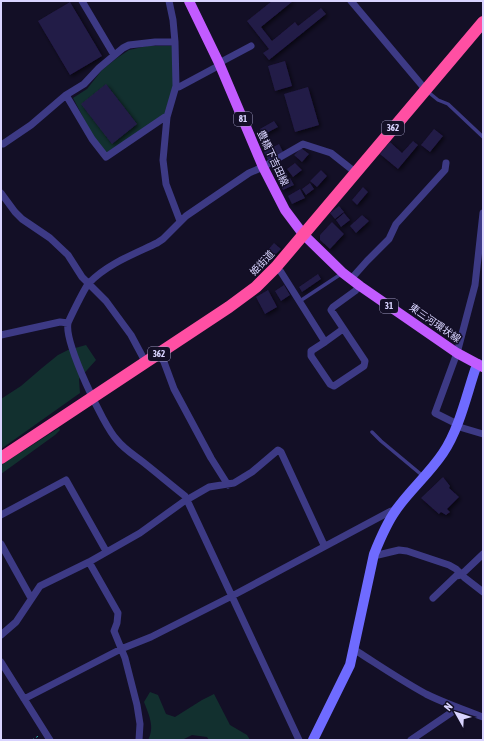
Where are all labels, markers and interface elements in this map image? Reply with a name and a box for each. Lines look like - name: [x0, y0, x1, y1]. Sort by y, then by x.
- road number: 81: [234, 112, 252, 126]
- road number: 362: [382, 121, 404, 135]
- street label: 豊橋下吉田線: [255, 128, 291, 188]
- street label: 姫街道: [248, 248, 276, 278]
- road number: 31: [380, 299, 398, 313]
- street label: 東三河環状線: [407, 301, 463, 345]
- road number: 362: [148, 347, 170, 361]
- north arrow: [436, 693, 476, 733]
- text: N: [442, 700, 455, 713]

